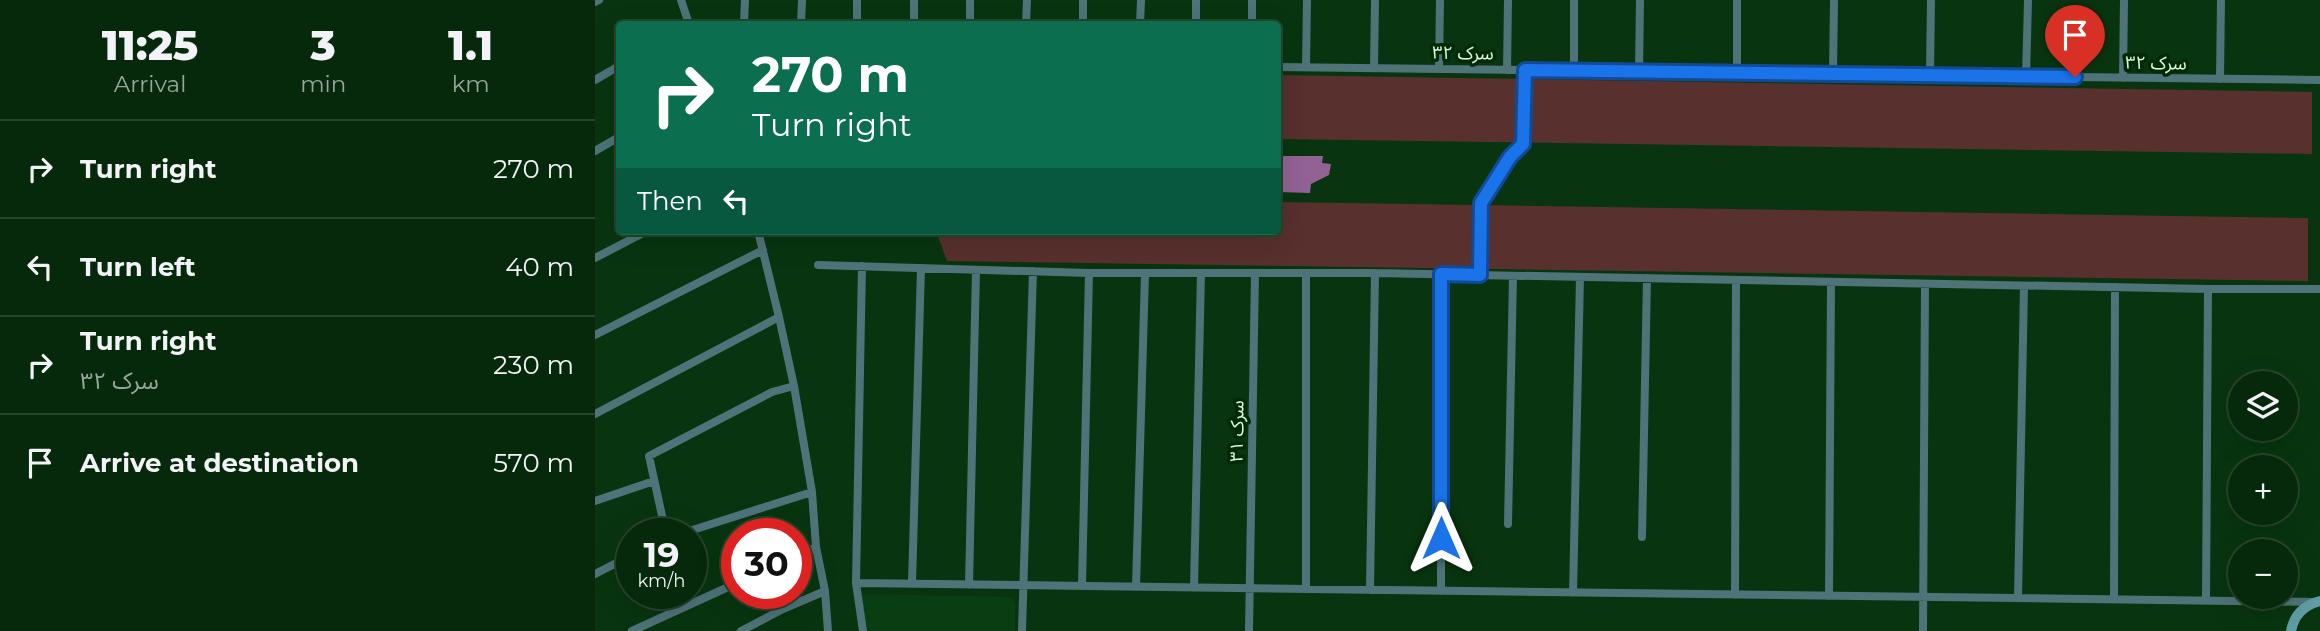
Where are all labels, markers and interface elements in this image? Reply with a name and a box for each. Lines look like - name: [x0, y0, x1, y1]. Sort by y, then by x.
- pin: [2045, 5, 2105, 77]
- icon: arrive: [2056, 16, 2094, 54]
- text: 11:25: [102, 19, 198, 71]
- text: 3: [311, 19, 336, 71]
- text: 1.1: [448, 19, 493, 71]
- street label: سرک ۳۲: [1432, 41, 1494, 65]
- text: 270 m: [752, 45, 909, 104]
- icon: right: [637, 49, 728, 140]
- street label: سرک ۳۲: [2125, 51, 2187, 75]
- text: Arrival: [114, 70, 186, 98]
- text: min: [300, 70, 346, 98]
- text: km: [452, 70, 490, 98]
- text: Turn right: [752, 105, 912, 144]
- icon: right: [21, 150, 59, 188]
- text: Turn right: [80, 153, 216, 185]
- text: 270 m: [493, 153, 574, 185]
- icon: left: [717, 182, 755, 220]
- text: Then: [637, 185, 703, 217]
- icon: left: [21, 248, 59, 286]
- text: Turn left: [80, 251, 196, 283]
- text: 40 m: [505, 251, 574, 283]
- text: Turn right: [80, 325, 216, 357]
- icon: right: [21, 346, 59, 384]
- text: 230 m: [493, 349, 574, 381]
- text: سرک ۳۲: [80, 367, 159, 395]
- map controls: [2228, 371, 2298, 609]
- button: layers: [2228, 371, 2298, 441]
- street label: سرک ۳۱: [1225, 400, 1249, 462]
- icon: arrive: [21, 444, 59, 482]
- text: Arrive at destination: [80, 447, 359, 479]
- text: 570 m: [493, 447, 574, 479]
- button: +: [2228, 455, 2298, 525]
- position arrow: [1404, 501, 1478, 575]
- speed limit sign: 30: [721, 518, 812, 609]
- text: 19: [643, 533, 680, 576]
- button: −: [2228, 539, 2298, 609]
- text: km/h: [637, 570, 686, 592]

